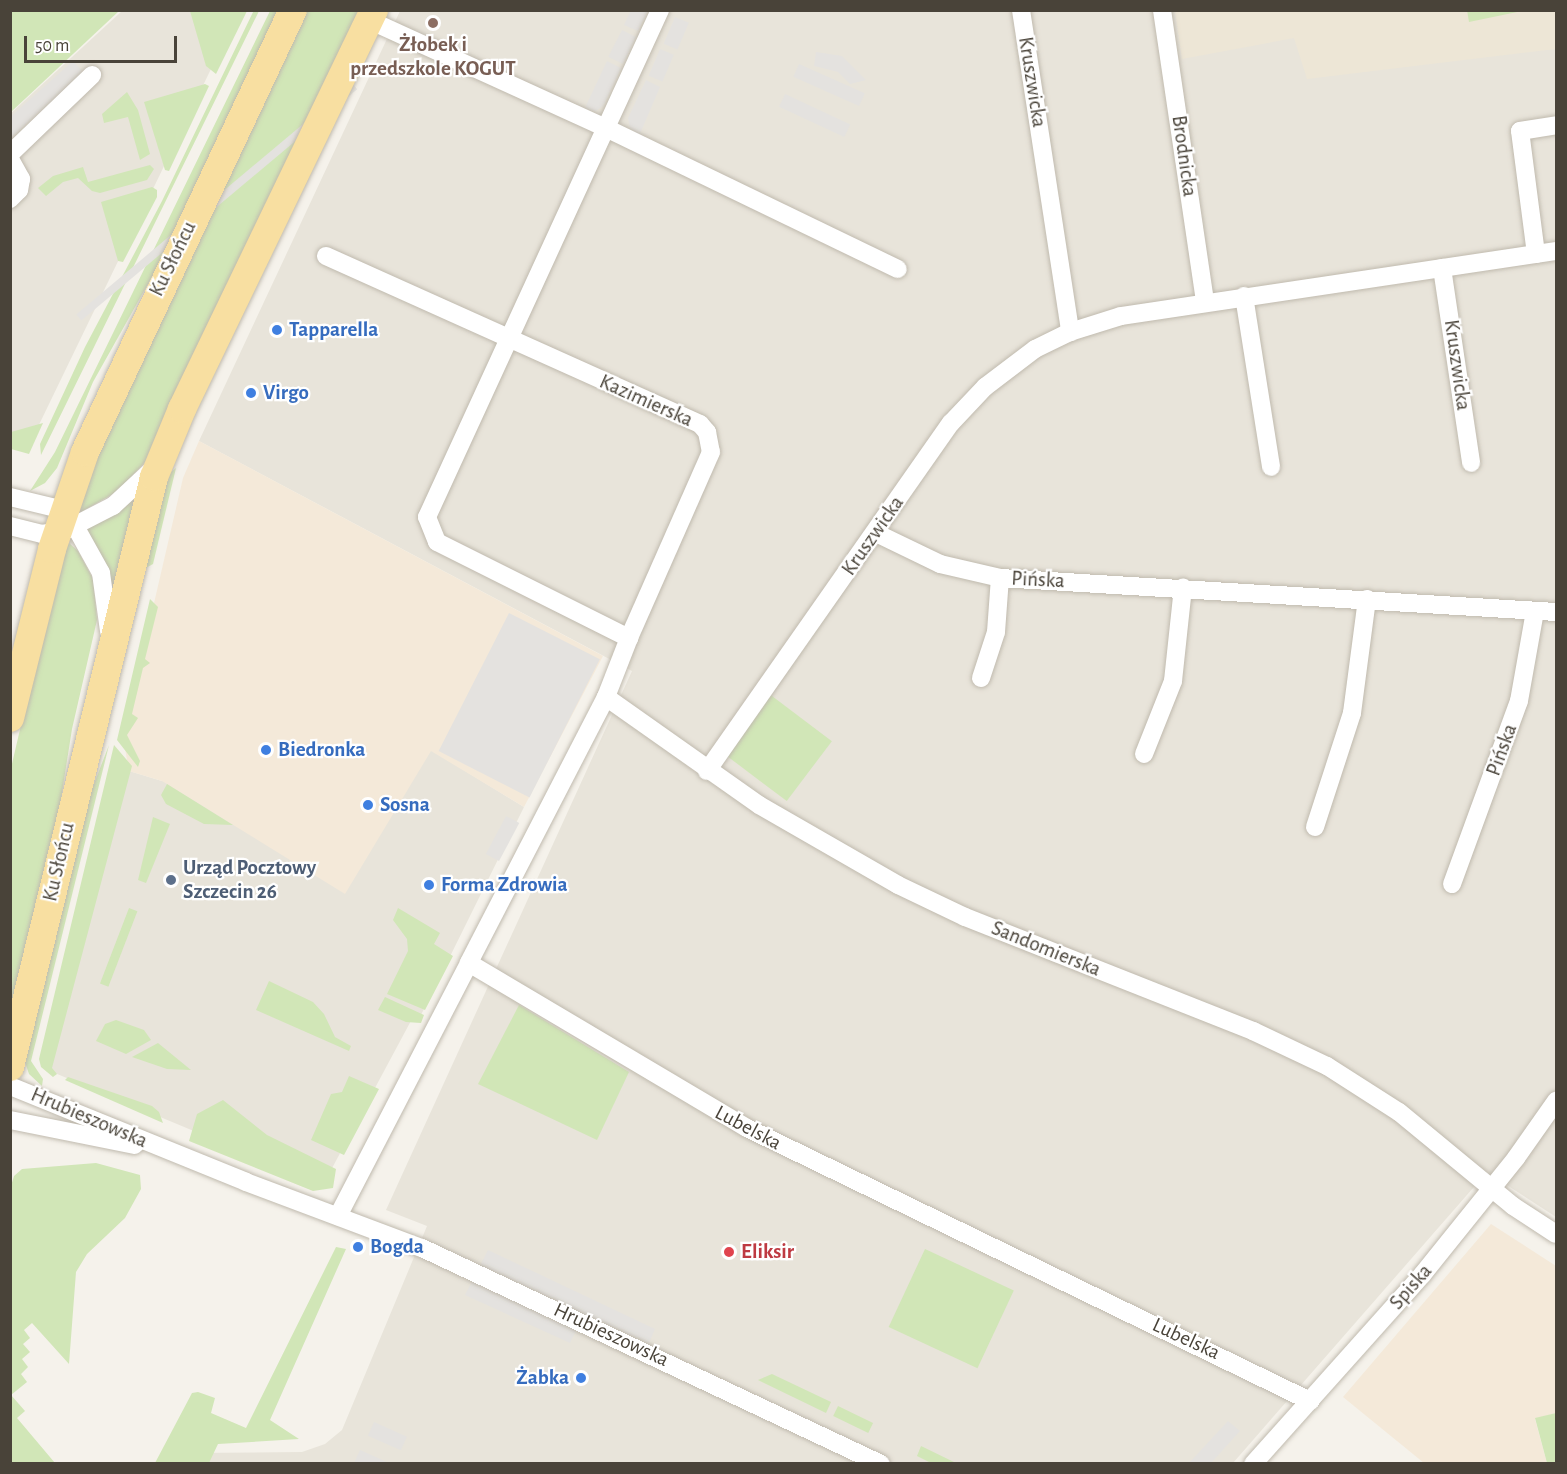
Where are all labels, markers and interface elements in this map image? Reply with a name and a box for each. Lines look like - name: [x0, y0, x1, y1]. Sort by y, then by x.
- marker: Żłobek i przedszkole KOGUT: [426, 16, 440, 30]
- scale bar: [27, 24, 180, 62]
- place label: Żłobek i przedszkole KOGUT: [350, 32, 516, 82]
- street label: Kruszwicka: [1012, 35, 1052, 129]
- text: 50 m: [35, 37, 69, 55]
- street label: Brodnicka: [1166, 114, 1202, 198]
- street label: Ku Słońcu: [144, 217, 202, 301]
- place label: Tapparella: [289, 317, 378, 343]
- street label: Kruszwicka: [1438, 318, 1476, 412]
- marker: Tapparella: [270, 323, 284, 337]
- street label: Kazimierska: [595, 369, 697, 433]
- place label: Virgo: [263, 380, 309, 406]
- marker: Virgo: [244, 386, 258, 400]
- street label: Kruszwicka: [836, 491, 910, 581]
- street label: Pińska: [1011, 566, 1065, 594]
- street label: Pińska: [1481, 721, 1523, 779]
- place label: Biedronka: [278, 737, 365, 763]
- marker: Biedronka: [259, 743, 273, 757]
- place label: Sosna: [380, 792, 430, 818]
- marker: Sosna: [361, 798, 375, 812]
- street label: Ku Słońcu: [38, 820, 80, 904]
- place label: Urząd Pocztowy Szczecin 26: [183, 855, 316, 905]
- place label: Forma Zdrowia: [441, 872, 568, 898]
- marker: Urząd Pocztowy Szczecin 26: [164, 873, 178, 887]
- marker: Forma Zdrowia: [422, 878, 436, 892]
- street label: Sandomierska: [988, 916, 1104, 982]
- street label: Hrubieszowska: [27, 1082, 151, 1154]
- street label: Lubelska: [710, 1100, 786, 1156]
- place label: Bogda: [370, 1234, 424, 1260]
- place label: Eliksir: [741, 1239, 794, 1265]
- marker: Bogda: [351, 1240, 365, 1254]
- marker: Eliksir: [722, 1245, 736, 1259]
- street label: Spiska: [1384, 1259, 1438, 1315]
- street label: Hrubieszowska: [549, 1297, 673, 1373]
- street label: Lubelska: [1148, 1312, 1224, 1366]
- place label: Żabka: [516, 1365, 569, 1391]
- marker: Żabka: [574, 1371, 588, 1385]

